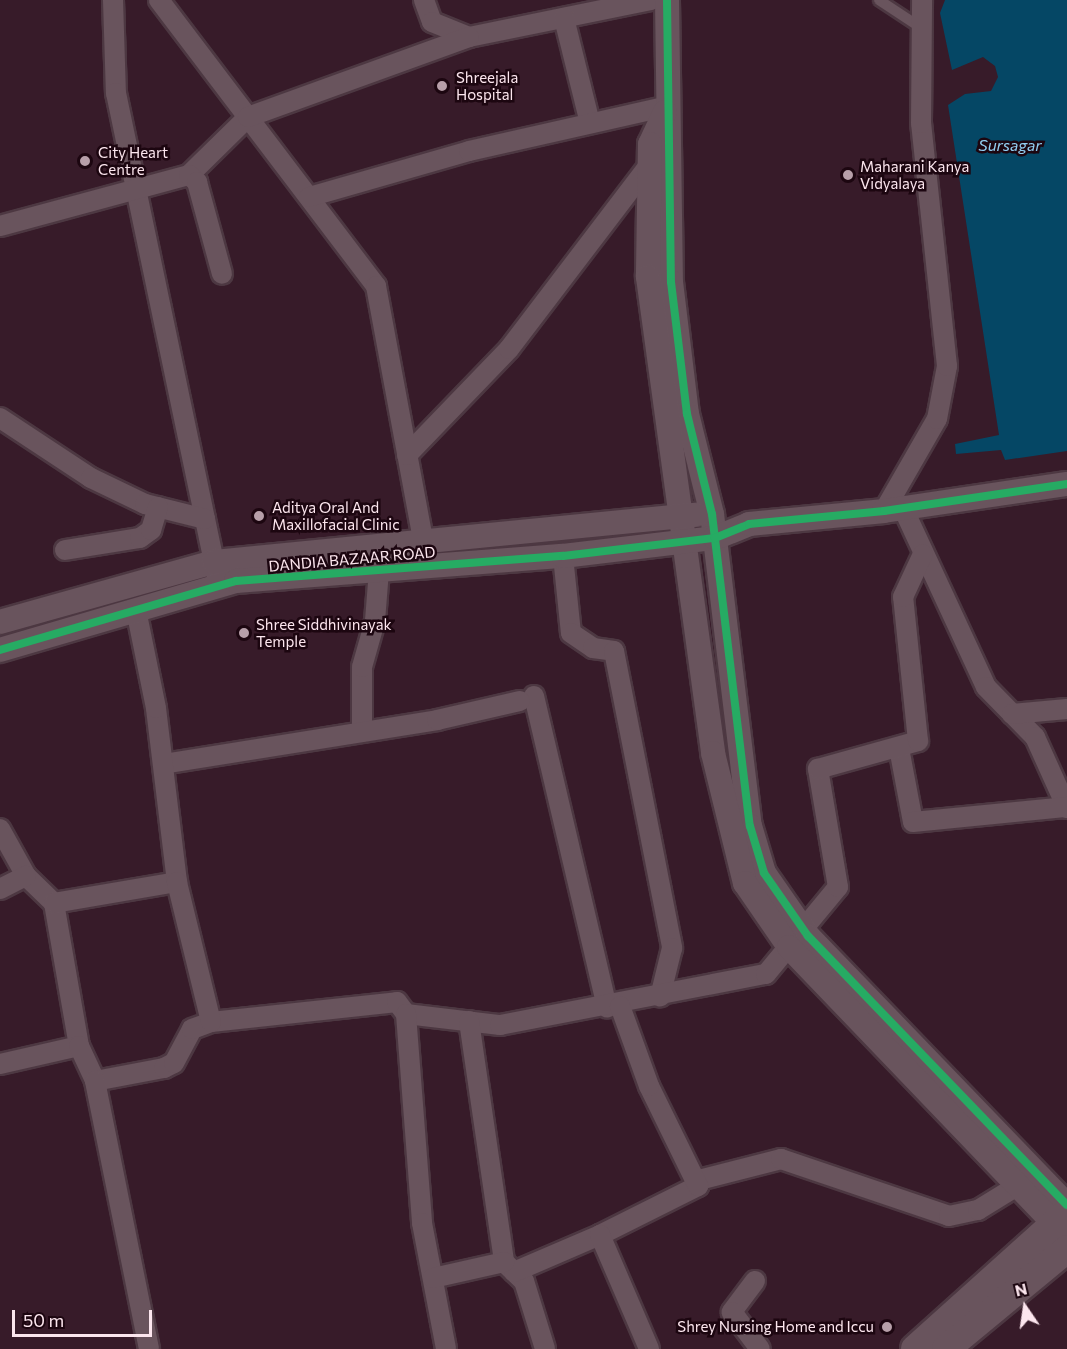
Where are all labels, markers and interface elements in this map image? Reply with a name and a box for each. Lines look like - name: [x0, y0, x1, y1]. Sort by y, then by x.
- place label: Shreejala Hospital: [456, 68, 518, 103]
- marker: Shreejala Hospital: [433, 77, 451, 95]
- water label: Sursagar: [978, 135, 1042, 155]
- place label: City Heart Centre: [98, 143, 168, 178]
- marker: City Heart Centre: [76, 152, 94, 170]
- place label: Maharani Kanya Vidyalaya: [860, 157, 969, 192]
- marker: Maharani Kanya Vidyalaya: [841, 168, 855, 182]
- place label: Aditya Oral And Maxillofacial Clinic: [272, 498, 400, 533]
- marker: Aditya Oral And Maxillofacial Clinic: [250, 507, 268, 525]
- street label: DANDIA BAZAAR ROAD: [268, 543, 436, 575]
- place label: Shree Siddhivinayak Temple: [256, 615, 392, 650]
- marker: Shree Siddhivinayak Temple: [237, 626, 251, 640]
- north arrow: [995, 1277, 1055, 1337]
- text: N: [1013, 1278, 1029, 1300]
- scale bar: [15, 1298, 154, 1336]
- text: 50 m: [23, 1309, 64, 1331]
- place label: Shrey Nursing Home and Iccu: [677, 1318, 874, 1336]
- marker: Shrey Nursing Home and Iccu: [878, 1318, 896, 1336]

